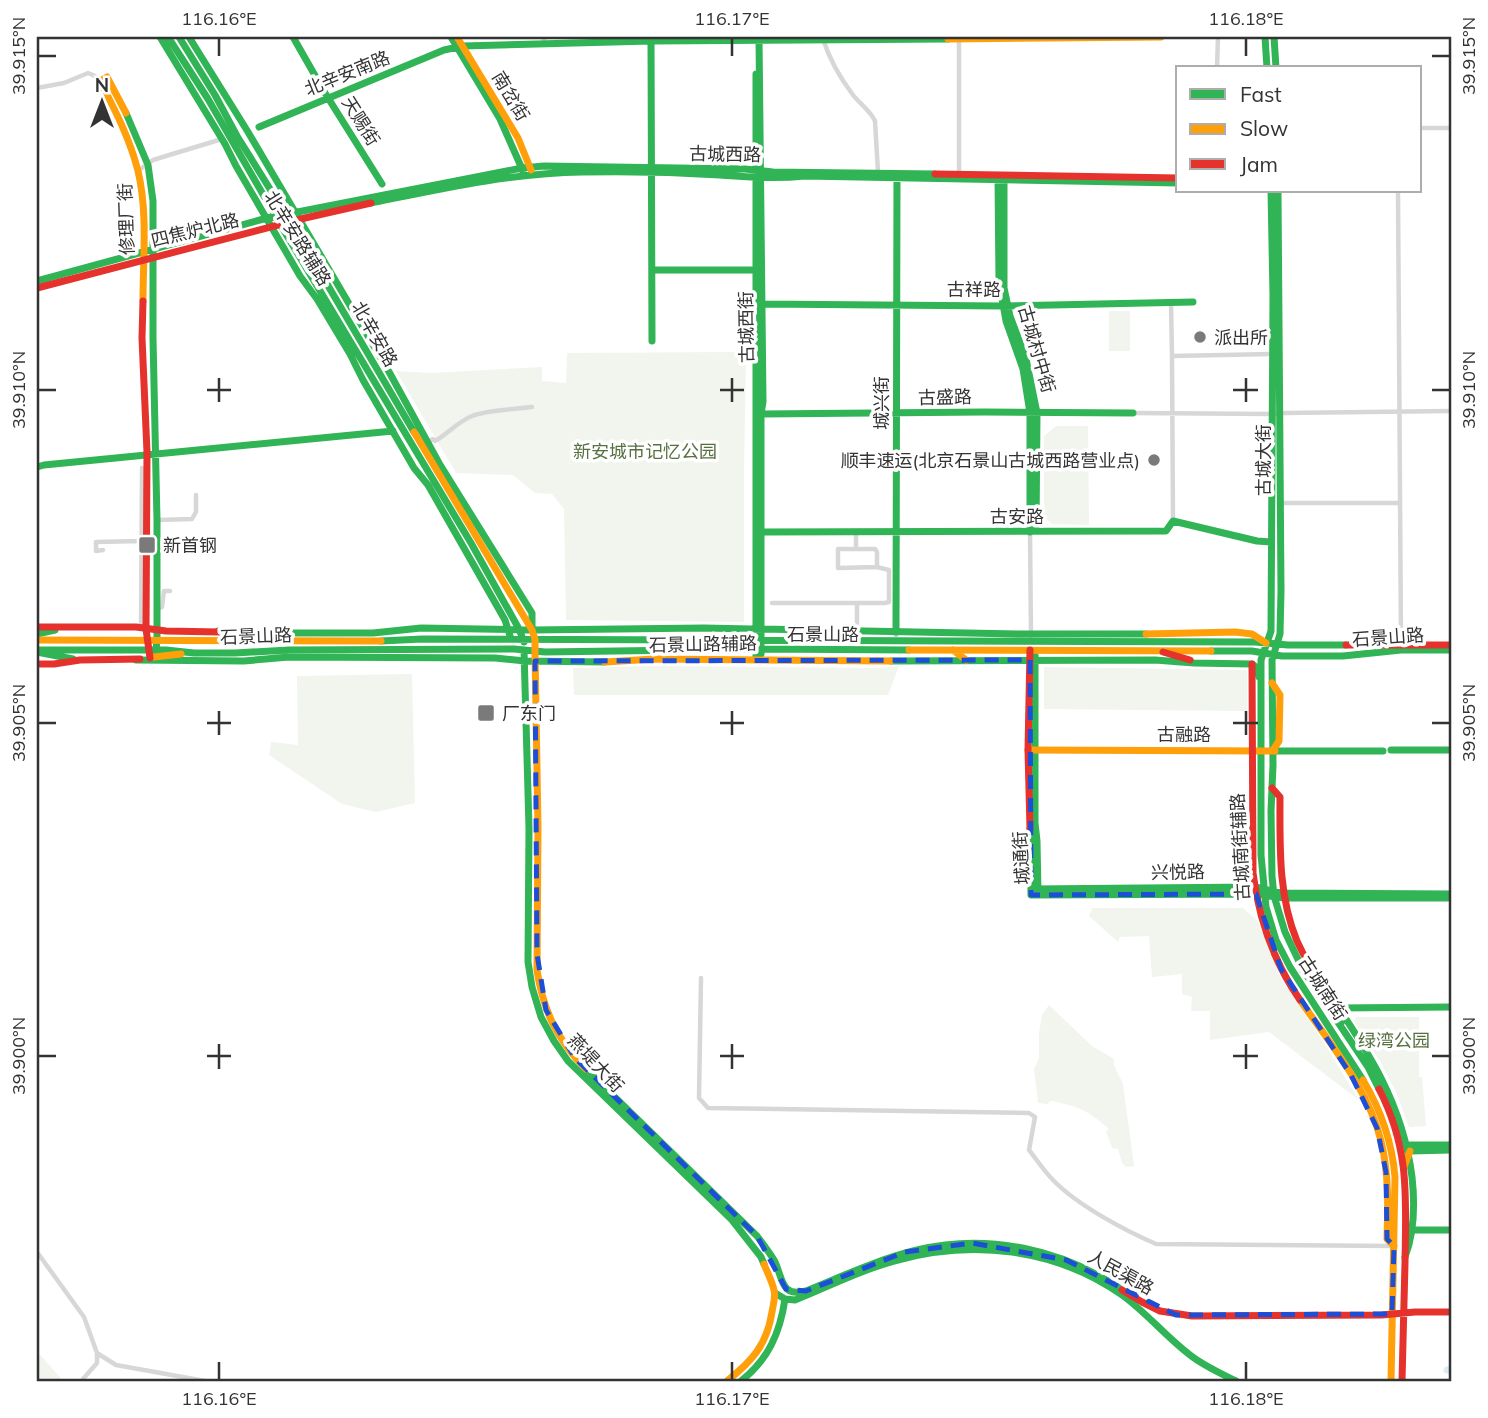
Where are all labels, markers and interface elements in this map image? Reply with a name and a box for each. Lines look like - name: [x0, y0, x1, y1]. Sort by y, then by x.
- text: 116.16°E: [181, 7, 257, 30]
- text: 116.17°E: [694, 7, 770, 30]
- text: 116.18°E: [1208, 7, 1284, 30]
- text: 39.915°N: [7, 17, 30, 95]
- text: 39.915°N: [1457, 17, 1480, 95]
- street label: 北辛安南路: [301, 45, 393, 101]
- north arrow: [66, 66, 136, 136]
- legend: [1176, 66, 1422, 192]
- street label: 南岔街: [487, 67, 535, 125]
- text: N: [95, 73, 109, 97]
- text: Fast: [1240, 81, 1282, 107]
- street label: 天赐街: [337, 92, 385, 150]
- text: Slow: [1240, 115, 1288, 141]
- street label: 古城西路: [689, 142, 761, 166]
- text: Jam: [1240, 151, 1278, 177]
- street label: 修理厂街: [113, 183, 139, 255]
- street label: 北辛安路辅路: [260, 186, 336, 290]
- street label: 四焦炉北路: [149, 208, 241, 252]
- street label: 古祥路: [947, 278, 1001, 301]
- street label: 古城西街: [734, 291, 758, 363]
- street label: 北辛安路: [347, 297, 403, 371]
- street label: 古城村中街: [1014, 303, 1060, 395]
- place label: 派出所: [1214, 326, 1268, 349]
- marker: 派出所: [1192, 329, 1208, 345]
- text: 39.910°N: [7, 351, 30, 429]
- text: 39.910°N: [1457, 351, 1480, 429]
- street label: 城兴街: [870, 376, 893, 430]
- street label: 古盛路: [918, 385, 972, 409]
- street label: 古城大街: [1252, 424, 1275, 496]
- park label: 新安城市记忆公园: [573, 440, 717, 463]
- place label: 顺丰速运(北京石景山古城西路营业点): [841, 449, 1140, 472]
- marker: 顺丰速运(北京石景山古城西路营业点): [1146, 452, 1162, 468]
- street label: 古安路: [990, 505, 1044, 528]
- place label: 新首钢: [163, 534, 217, 557]
- marker: 新首钢: [137, 535, 157, 555]
- street label: 石景山路: [220, 623, 292, 649]
- street label: 石景山路: [787, 623, 859, 646]
- street label: 石景山路: [1351, 623, 1425, 651]
- street label: 石景山路辅路: [649, 632, 757, 656]
- text: 39.905°N: [7, 684, 30, 762]
- text: 39.905°N: [1457, 684, 1480, 762]
- place label: 厂东门: [502, 702, 556, 725]
- marker: 厂东门: [476, 703, 496, 723]
- street label: 古融路: [1157, 723, 1211, 746]
- street label: 古城南街辅路: [1226, 792, 1254, 902]
- street label: 城通街: [1008, 830, 1034, 886]
- street label: 兴悦路: [1151, 860, 1205, 884]
- street label: 古城南街: [1294, 952, 1352, 1024]
- text: 39.900°N: [7, 1017, 30, 1095]
- text: 39.900°N: [1457, 1017, 1480, 1095]
- street label: 燕堤大街: [563, 1029, 629, 1097]
- park label: 绿湾公园: [1358, 1029, 1430, 1052]
- street label: 人民渠路: [1084, 1244, 1158, 1300]
- text: 116.16°E: [181, 1387, 257, 1410]
- text: 116.17°E: [694, 1387, 770, 1410]
- text: 116.18°E: [1208, 1387, 1284, 1410]

